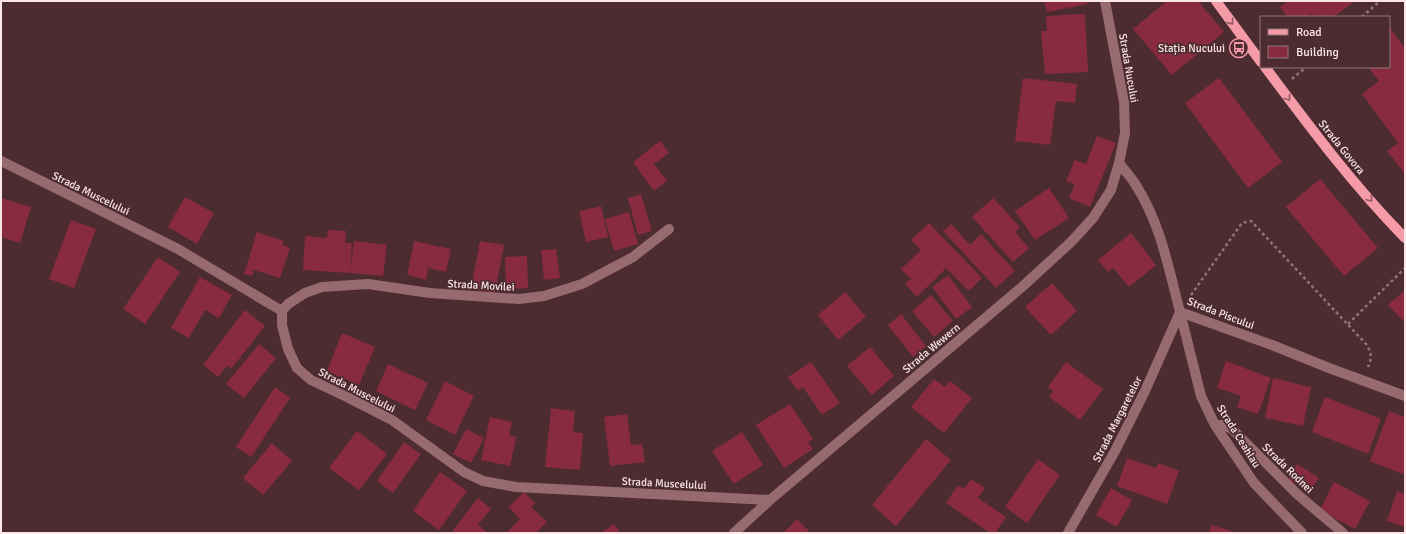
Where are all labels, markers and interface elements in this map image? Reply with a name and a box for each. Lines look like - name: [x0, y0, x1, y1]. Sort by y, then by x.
- legend: [1260, 16, 1390, 68]
- one-way arrow: [1227, 18, 1234, 25]
- text: Road: [1296, 25, 1322, 40]
- street label: Strada Nucului: [1116, 32, 1141, 104]
- bus stop icon: Stația Nucului: [1228, 37, 1250, 59]
- place label: Stația Nucului: [1158, 42, 1225, 55]
- text: Building: [1296, 45, 1339, 60]
- one-way arrow: [1284, 94, 1291, 101]
- street label: Strada Govora: [1316, 118, 1368, 177]
- street label: Strada Muscelului: [50, 169, 132, 218]
- one-way arrow: [1365, 195, 1372, 202]
- street label: Strada Movilei: [447, 277, 515, 294]
- street label: Strada Piscului: [1186, 295, 1256, 332]
- street label: Strada Wewern: [900, 321, 963, 376]
- street label: Strada Muscelului: [316, 365, 398, 415]
- street label: Strada Margaretelor: [1090, 374, 1145, 464]
- street label: Strada Ceahlau: [1214, 402, 1263, 470]
- street label: Strada Rodnei: [1259, 441, 1316, 496]
- street label: Strada Muscelului: [621, 475, 707, 492]

